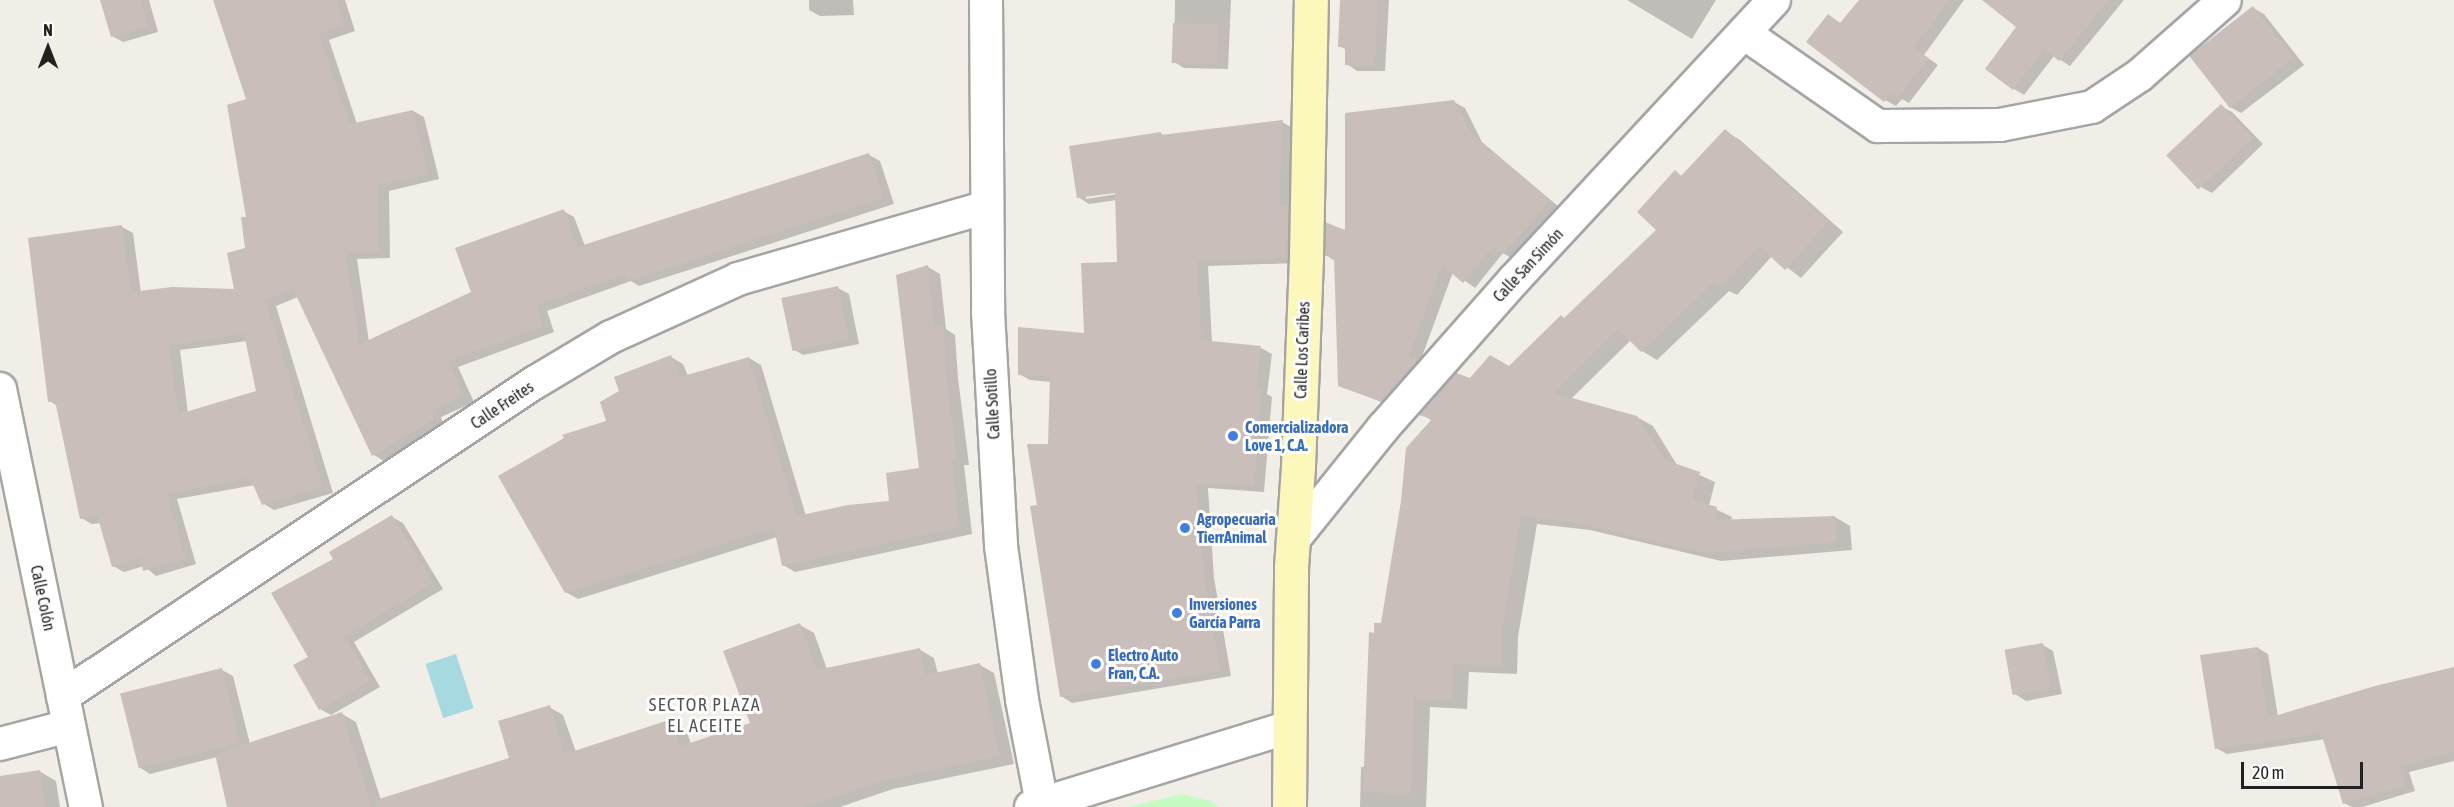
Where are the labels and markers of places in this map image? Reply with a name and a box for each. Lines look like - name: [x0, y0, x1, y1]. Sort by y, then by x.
- place label: Comercializadora Love 1, C.A.: [1245, 417, 1348, 455]
- marker: Comercializadora Love 1, C.A.: [1226, 429, 1240, 443]
- place label: Agropecuaria TierrAnimal: [1197, 509, 1276, 547]
- marker: Agropecuaria TierrAnimal: [1178, 521, 1192, 535]
- place label: Inversiones García Parra: [1189, 594, 1260, 632]
- marker: Inversiones García Parra: [1170, 606, 1184, 620]
- place label: Electro Auto Fran, C.A.: [1108, 645, 1179, 683]
- marker: Electro Auto Fran, C.A.: [1089, 657, 1103, 671]

